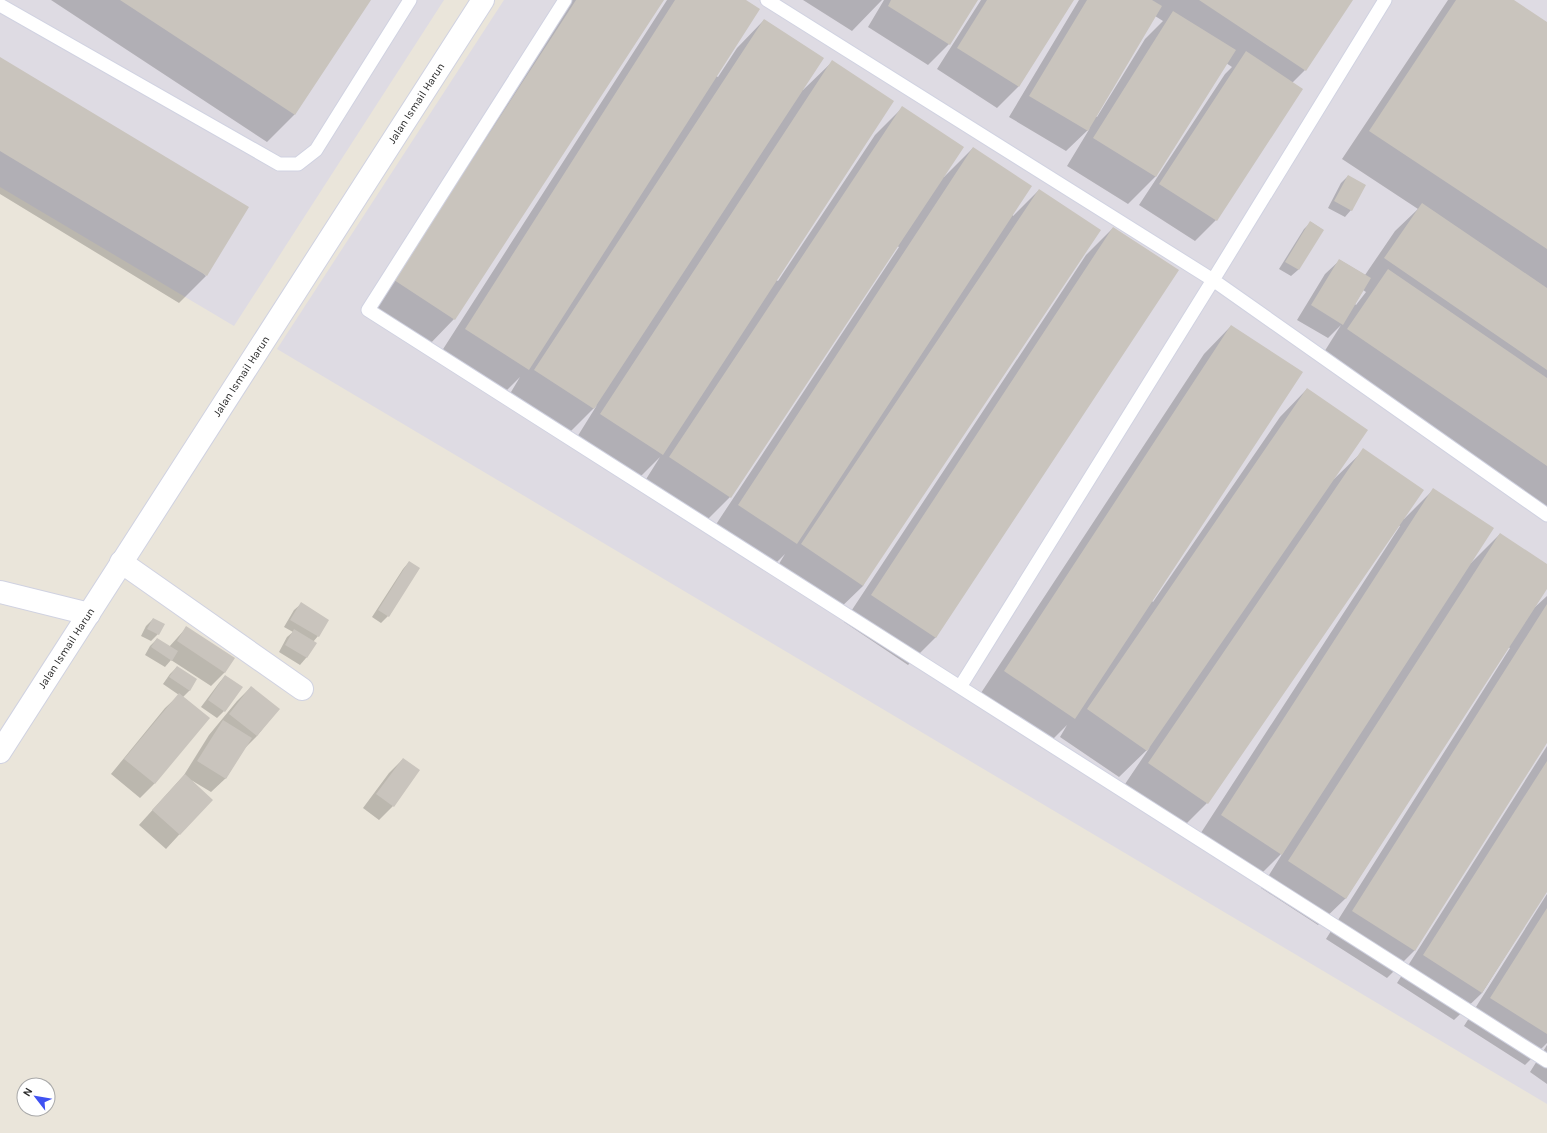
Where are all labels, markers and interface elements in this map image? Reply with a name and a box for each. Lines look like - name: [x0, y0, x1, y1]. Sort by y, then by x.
- street label: Jalan Ismail Harun: [385, 60, 447, 146]
- street label: Jalan Ismail Harun: [210, 333, 272, 419]
- street label: Jalan Ismail Harun: [35, 605, 97, 691]
- north arrow: [16, 1077, 56, 1117]
- text: N: [20, 1085, 35, 1099]

